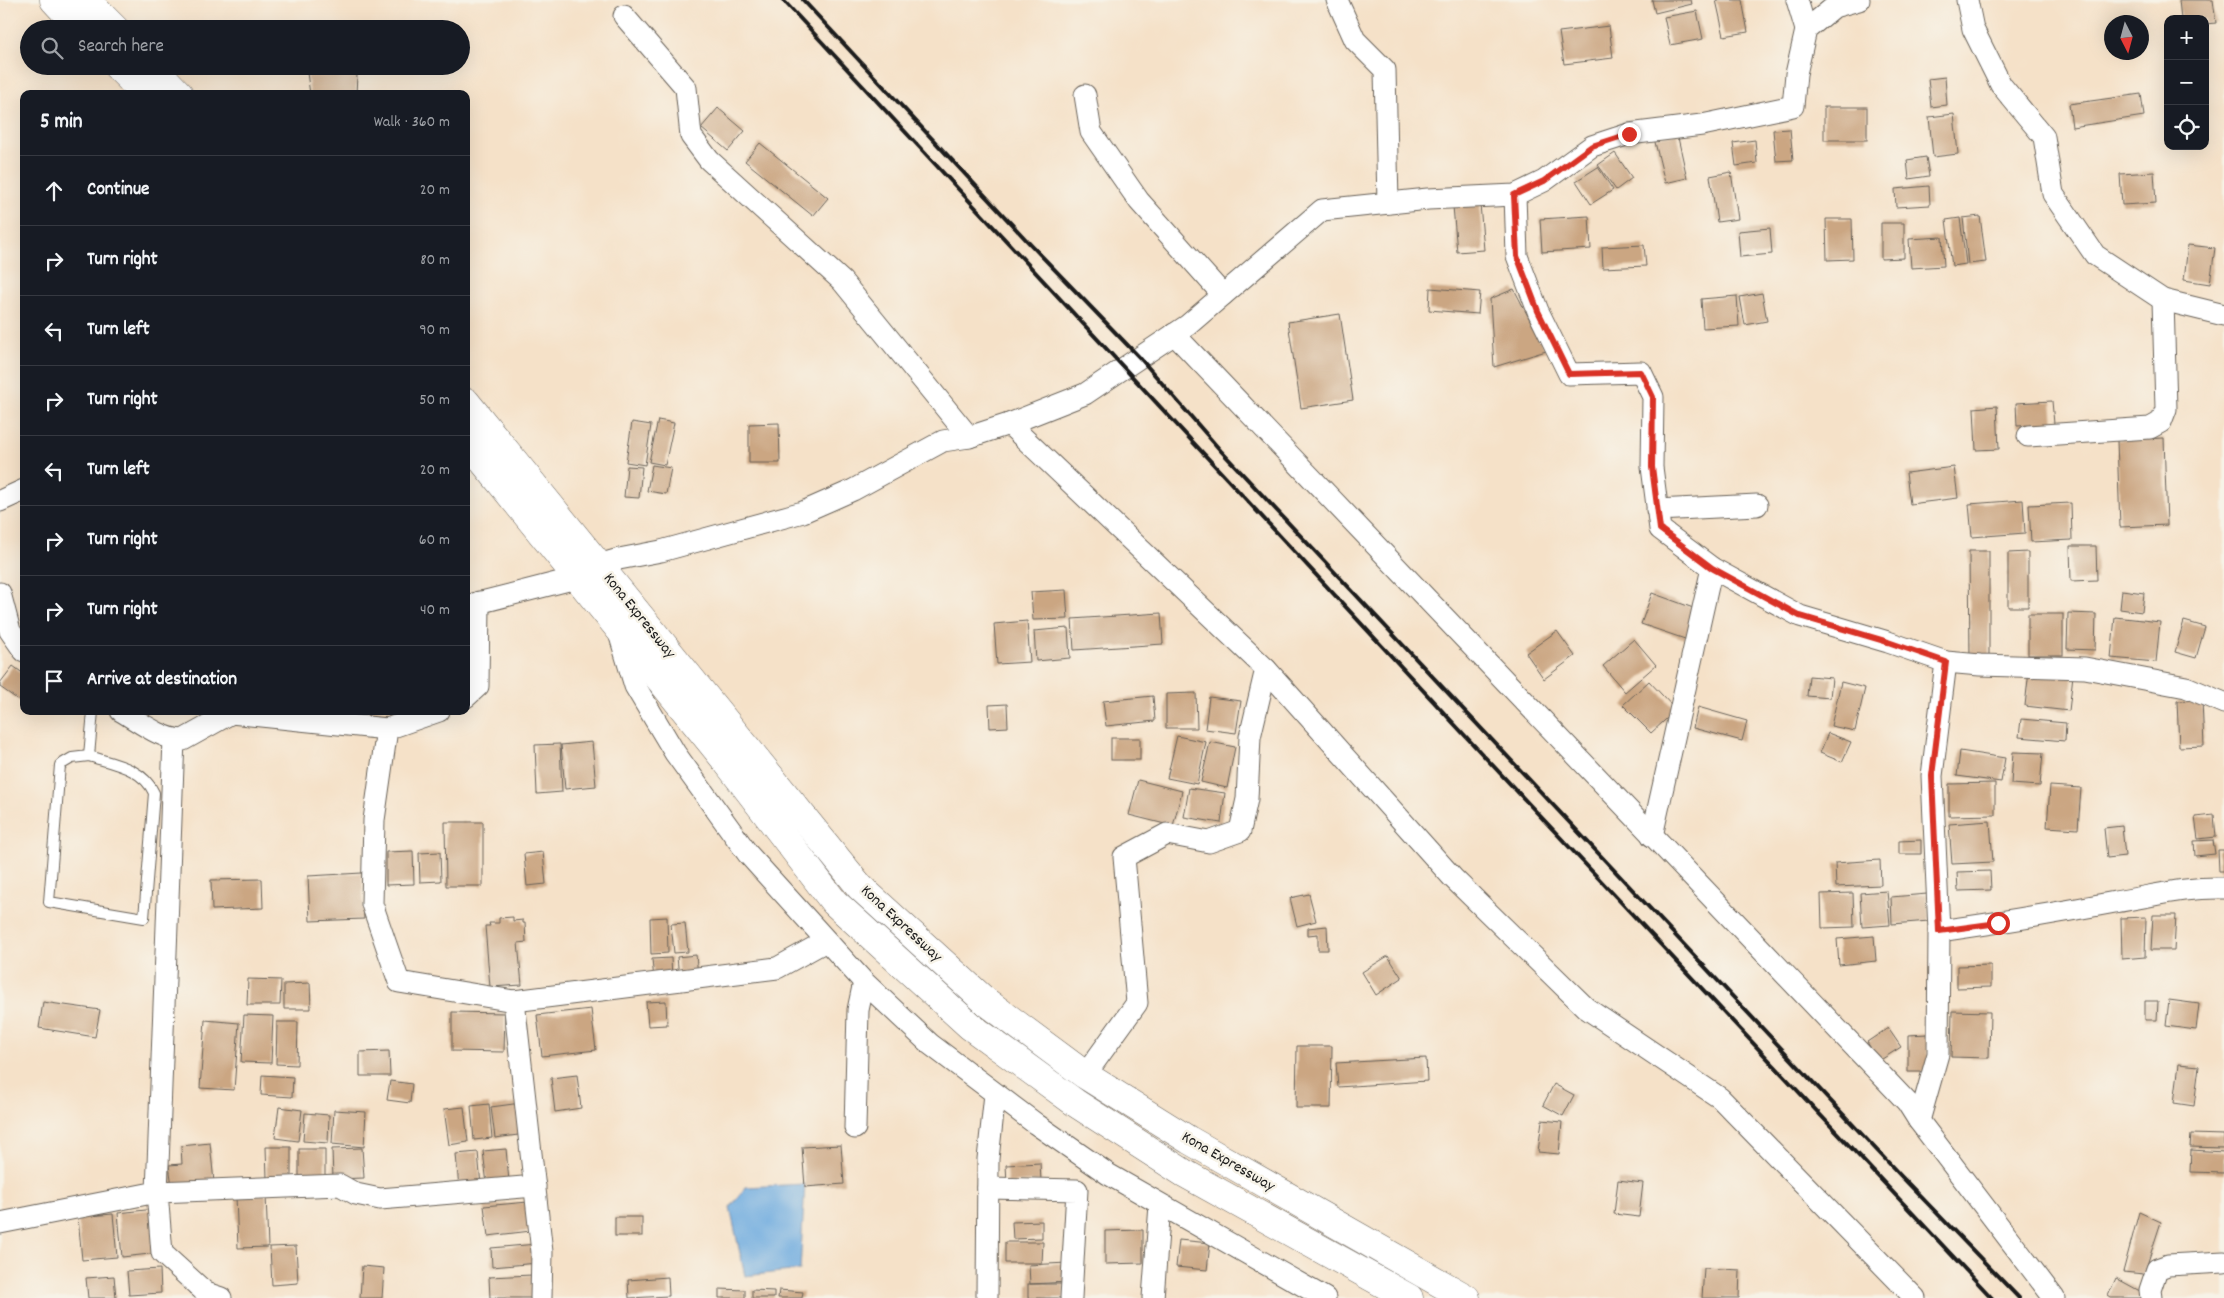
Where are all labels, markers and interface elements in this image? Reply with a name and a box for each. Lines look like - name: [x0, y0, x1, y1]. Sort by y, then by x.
- north arrow: [2104, 15, 2149, 60]
- map controls: [2164, 15, 2209, 150]
- button: +: [2164, 15, 2209, 60]
- search box: [20, 20, 470, 75]
- icon: search: [38, 34, 66, 62]
- text: Search here: [78, 34, 164, 61]
- button: −: [2164, 60, 2209, 105]
- button: locate: [2164, 105, 2209, 150]
- text: 5 min: [40, 108, 83, 138]
- text: Walk · 360 m: [374, 111, 450, 134]
- route end: [1618, 123, 1641, 146]
- icon: ahead: [40, 177, 68, 205]
- text: Continue: [87, 177, 149, 204]
- text: 20 m: [420, 179, 450, 202]
- icon: right: [40, 247, 68, 275]
- text: Turn right: [87, 247, 158, 274]
- text: 80 m: [420, 249, 450, 272]
- icon: left: [40, 317, 68, 345]
- text: Turn left: [87, 317, 150, 344]
- text: 90 m: [419, 319, 450, 342]
- icon: right: [40, 387, 68, 415]
- text: Turn right: [87, 387, 158, 414]
- text: 50 m: [419, 389, 450, 412]
- icon: left: [40, 457, 68, 485]
- text: Turn left: [87, 457, 150, 484]
- text: 20 m: [420, 459, 450, 482]
- icon: right: [40, 527, 68, 555]
- text: Turn right: [87, 527, 158, 554]
- text: 60 m: [419, 529, 450, 552]
- street label: Kona Expressway: [597, 568, 681, 664]
- icon: right: [40, 597, 68, 625]
- text: Turn right: [87, 597, 158, 624]
- text: 40 m: [420, 599, 450, 622]
- icon: arrive: [40, 667, 68, 695]
- text: Arrive at destination: [87, 667, 237, 694]
- street label: Kona Expressway: [855, 880, 947, 968]
- route start: [1987, 912, 2010, 935]
- street label: Kona Expressway: [1177, 1126, 1279, 1198]

